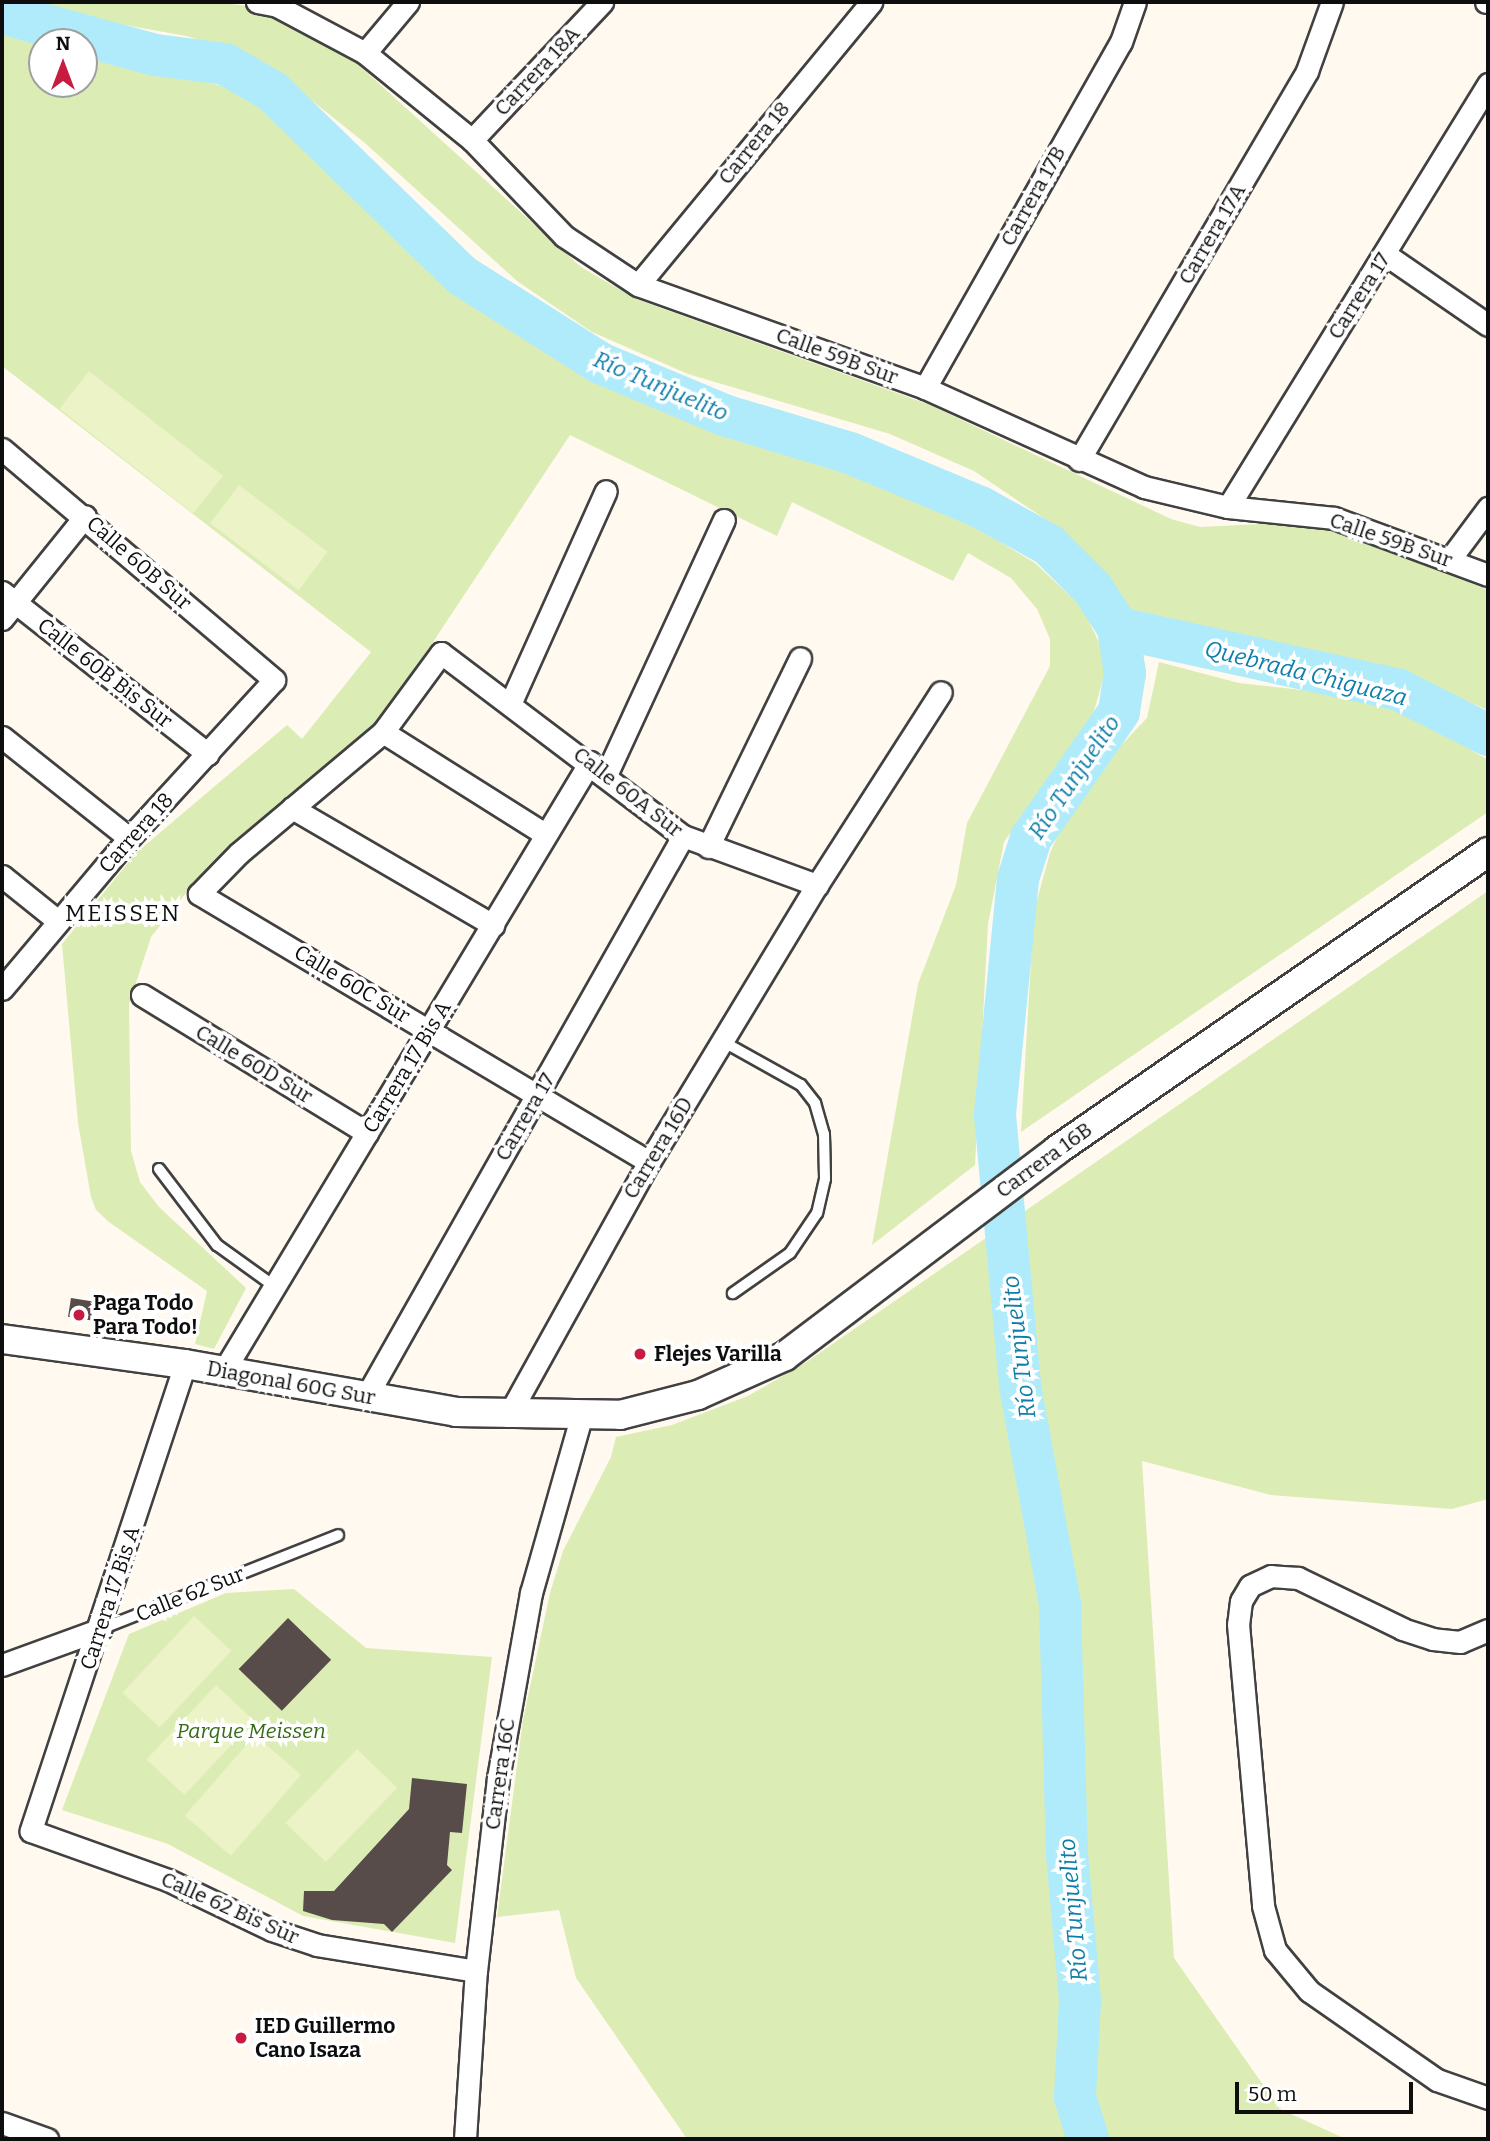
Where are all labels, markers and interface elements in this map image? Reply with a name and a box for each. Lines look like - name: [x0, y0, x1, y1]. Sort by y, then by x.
- street label: Carrera 18A: [489, 21, 585, 121]
- north arrow: [28, 28, 98, 98]
- text: N: [56, 32, 70, 55]
- street label: Carrera 18: [713, 96, 795, 190]
- street label: Carrera 17B: [995, 142, 1071, 250]
- street label: Carrera 17A: [1173, 179, 1251, 289]
- street label: Carrera 17: [1323, 248, 1395, 344]
- street label: Calle 59B Sur: [773, 322, 901, 390]
- water label: Río Tunjuelito: [590, 345, 732, 427]
- street label: Calle 59B Sur: [1326, 507, 1456, 573]
- street label: Calle 60B Sur: [82, 511, 196, 615]
- street label: Calle 60B Bis Sur: [33, 613, 177, 733]
- water label: Quebrada Chiguaza: [1202, 635, 1410, 711]
- water label: Río Tunjuelito: [1022, 710, 1126, 844]
- street label: Calle 60A Sur: [568, 741, 688, 843]
- street label: Carrera 18: [93, 788, 179, 878]
- district label: MEISSEN: [66, 899, 180, 927]
- street label: Calle 60C Sur: [290, 940, 414, 1028]
- street label: Carrera 17 Bis A: [358, 996, 456, 1138]
- street label: Calle 60D Sur: [191, 1019, 317, 1109]
- street label: Carrera 17: [490, 1069, 560, 1165]
- street label: Carrera 16D: [618, 1093, 698, 1203]
- street label: Carrera 16B: [991, 1117, 1097, 1203]
- water label: Río Tunjuelito: [997, 1274, 1041, 1420]
- place label: Paga Todo Para Todo!: [93, 1290, 198, 1340]
- marker: Paga Todo Para Todo!: [71, 1307, 87, 1323]
- place label: Flejes Varilla: [654, 1341, 782, 1367]
- marker: Flejes Varilla: [632, 1346, 648, 1362]
- street label: Diagonal 60G Sur: [205, 1356, 377, 1410]
- street label: Carrera 17 Bis A: [75, 1523, 145, 1673]
- street label: Calle 62 Sur: [132, 1561, 248, 1627]
- street label: Carrera 16C: [480, 1716, 520, 1832]
- park label: Parque Meissen: [176, 1718, 326, 1744]
- water label: Río Tunjuelito: [1053, 1837, 1093, 1983]
- street label: Calle 62 Bis Sur: [157, 1866, 303, 1950]
- place label: IED Guillermo Cano Isaza: [255, 2013, 395, 2063]
- marker: IED Guillermo Cano Isaza: [233, 2030, 249, 2046]
- scale bar: [1238, 2068, 1416, 2112]
- text: 50 m: [1248, 2081, 1297, 2107]

